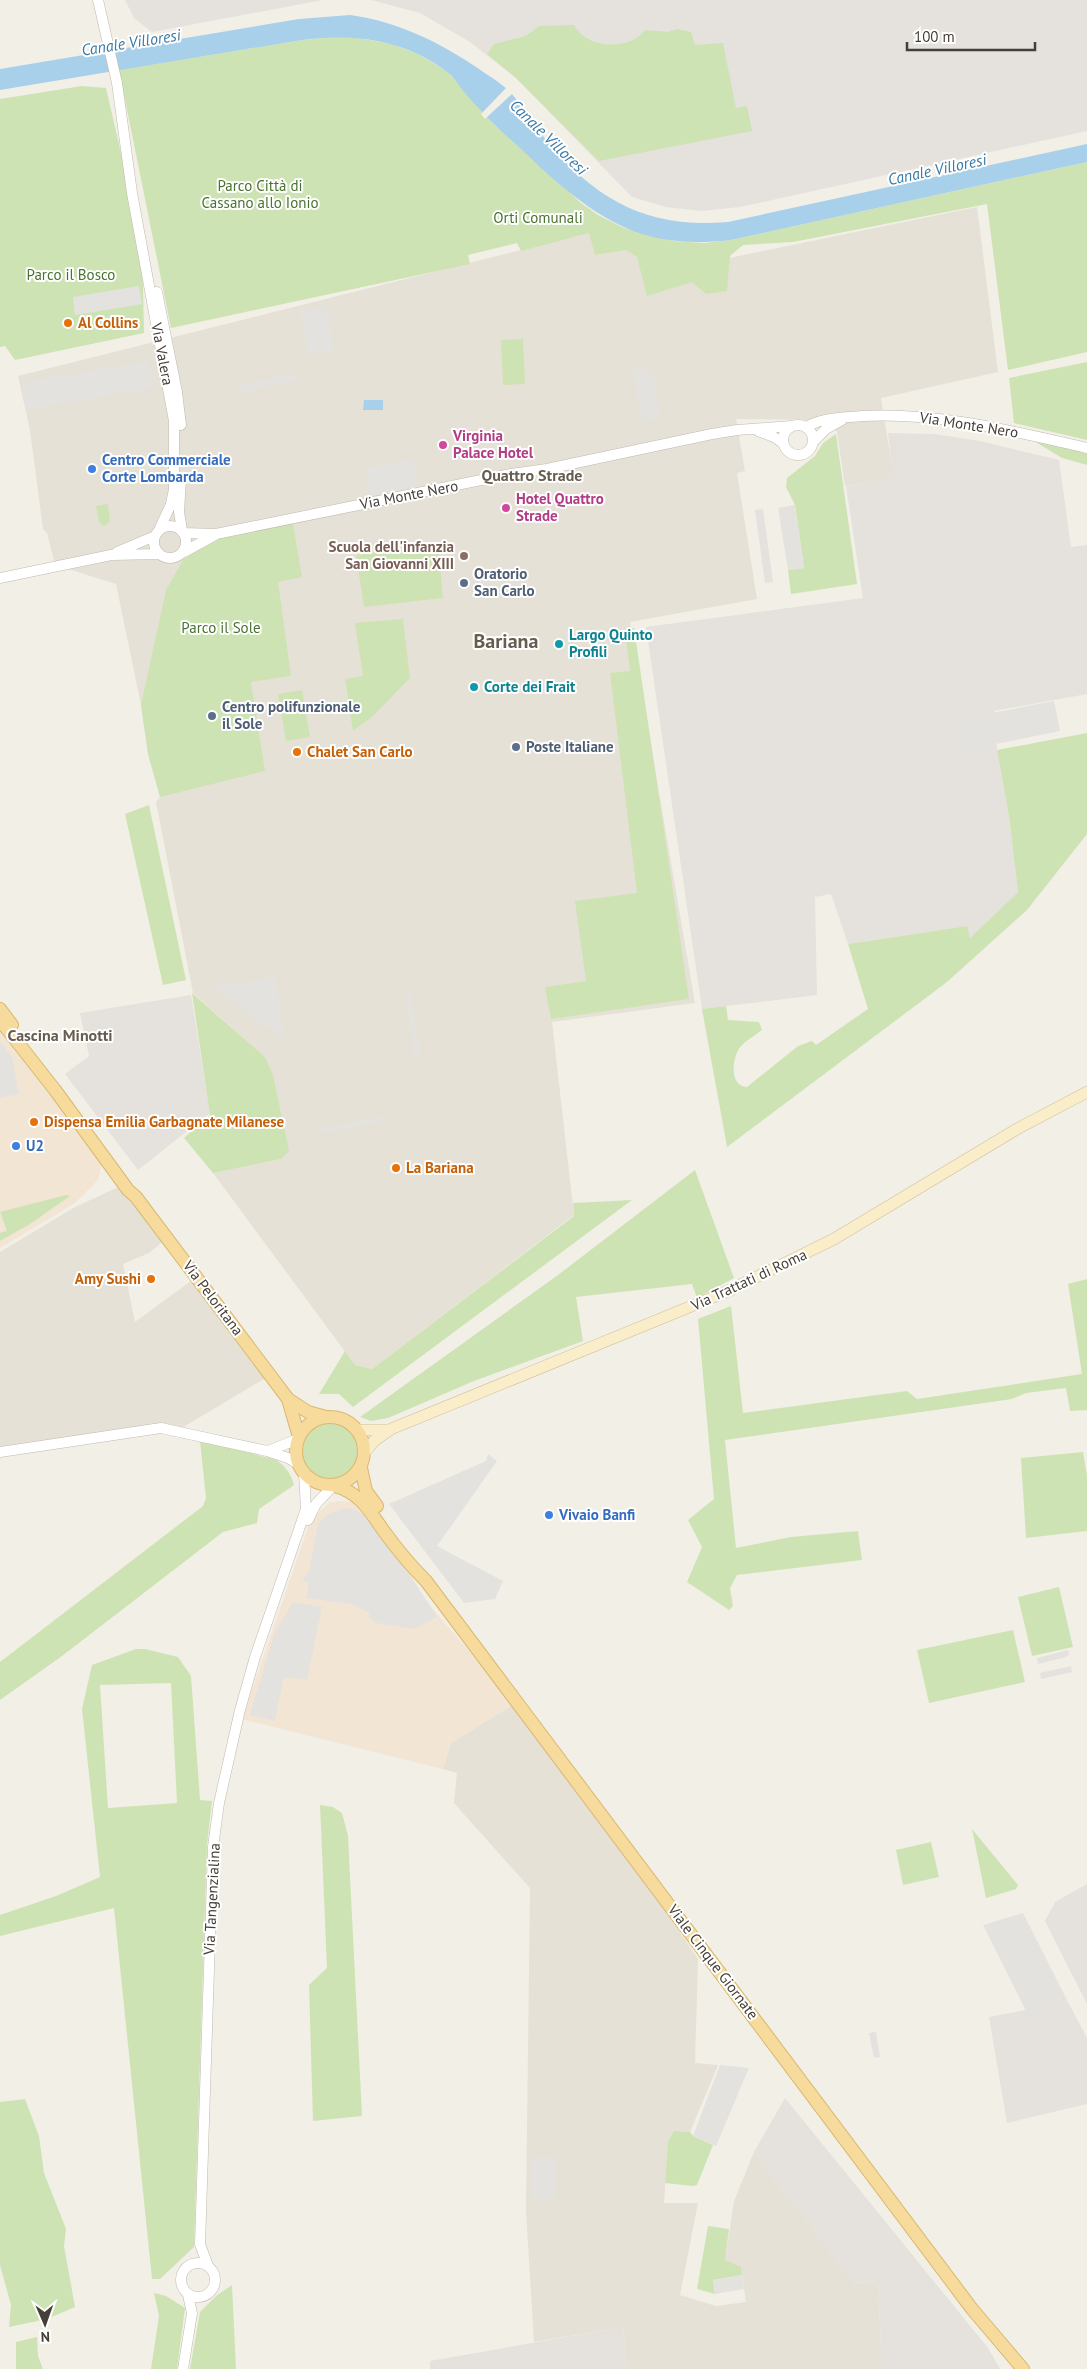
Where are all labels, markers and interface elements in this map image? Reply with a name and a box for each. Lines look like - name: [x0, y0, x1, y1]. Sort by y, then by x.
- scale bar: [907, 20, 1034, 52]
- water label: Canale Villoresi: [80, 24, 183, 60]
- text: 100 m: [914, 27, 955, 46]
- water label: Canale Villoresi: [506, 95, 593, 180]
- water label: Canale Villoresi: [886, 149, 989, 189]
- park label: Parco Città di Cassano allo Ionio: [202, 176, 319, 212]
- park label: Orti Comunali: [493, 208, 583, 227]
- park label: Parco il Bosco: [27, 265, 115, 284]
- place label: Al Collins: [78, 313, 138, 332]
- marker: Al Collins: [62, 317, 74, 329]
- street label: Via Valera: [147, 320, 178, 387]
- street label: Via Monte Nero: [917, 407, 1020, 442]
- place label: Virginia Palace Hotel: [452, 426, 534, 462]
- marker: Virginia Palace Hotel: [437, 439, 449, 451]
- place label: Centro Commerciale Corte Lombarda: [102, 450, 231, 486]
- marker: Centro Commerciale Corte Lombarda: [86, 463, 98, 475]
- district label: Quattro Strade: [482, 465, 582, 485]
- street label: Via Monte Nero: [357, 476, 460, 514]
- place label: Hotel Quattro Strade: [516, 489, 604, 525]
- marker: Hotel Quattro Strade: [500, 502, 512, 514]
- place label: Scuola dell'infanzia San Giovanni XIII: [328, 537, 454, 573]
- marker: Scuola dell'infanzia San Giovanni XIII: [458, 550, 470, 562]
- place label: Oratorio San Carlo: [474, 564, 535, 600]
- marker: Oratorio San Carlo: [458, 577, 470, 589]
- park label: Parco il Sole: [181, 618, 261, 637]
- place label: Largo Quinto Profili: [569, 625, 653, 661]
- district label: Bariana: [474, 628, 539, 654]
- marker: Largo Quinto Profili: [553, 638, 565, 650]
- place label: Corte dei Frait: [484, 677, 576, 696]
- marker: Corte dei Frait: [468, 681, 480, 693]
- place label: Centro polifunzionale il Sole: [222, 697, 361, 733]
- marker: Centro polifunzionale il Sole: [206, 710, 218, 722]
- place label: Poste Italiane: [526, 737, 614, 756]
- marker: Poste Italiane: [510, 741, 522, 753]
- place label: Chalet San Carlo: [307, 742, 413, 761]
- marker: Chalet San Carlo: [291, 746, 303, 758]
- district label: Cascina Minotti: [7, 1025, 113, 1045]
- place label: Dispensa Emilia Garbagnate Milanese: [44, 1112, 285, 1131]
- marker: Dispensa Emilia Garbagnate Milanese: [28, 1116, 40, 1128]
- place label: U2: [26, 1136, 44, 1155]
- marker: U2: [10, 1140, 22, 1152]
- place label: La Bariana: [406, 1158, 474, 1177]
- marker: La Bariana: [390, 1162, 402, 1174]
- street label: Via Trattati di Roma: [687, 1244, 810, 1315]
- street label: Via Peloritana: [178, 1256, 248, 1339]
- place label: Amy Sushi: [75, 1269, 141, 1288]
- marker: Amy Sushi: [145, 1273, 157, 1285]
- place label: Vivaio Banfi: [558, 1505, 635, 1524]
- marker: Vivaio Banfi: [543, 1509, 555, 1521]
- street label: Via Tangenzialina: [199, 1843, 224, 1956]
- street label: Viale Cinque Giornate: [663, 1900, 763, 2023]
- north arrow: [20, 2299, 70, 2349]
- text: N: [41, 2328, 50, 2346]

